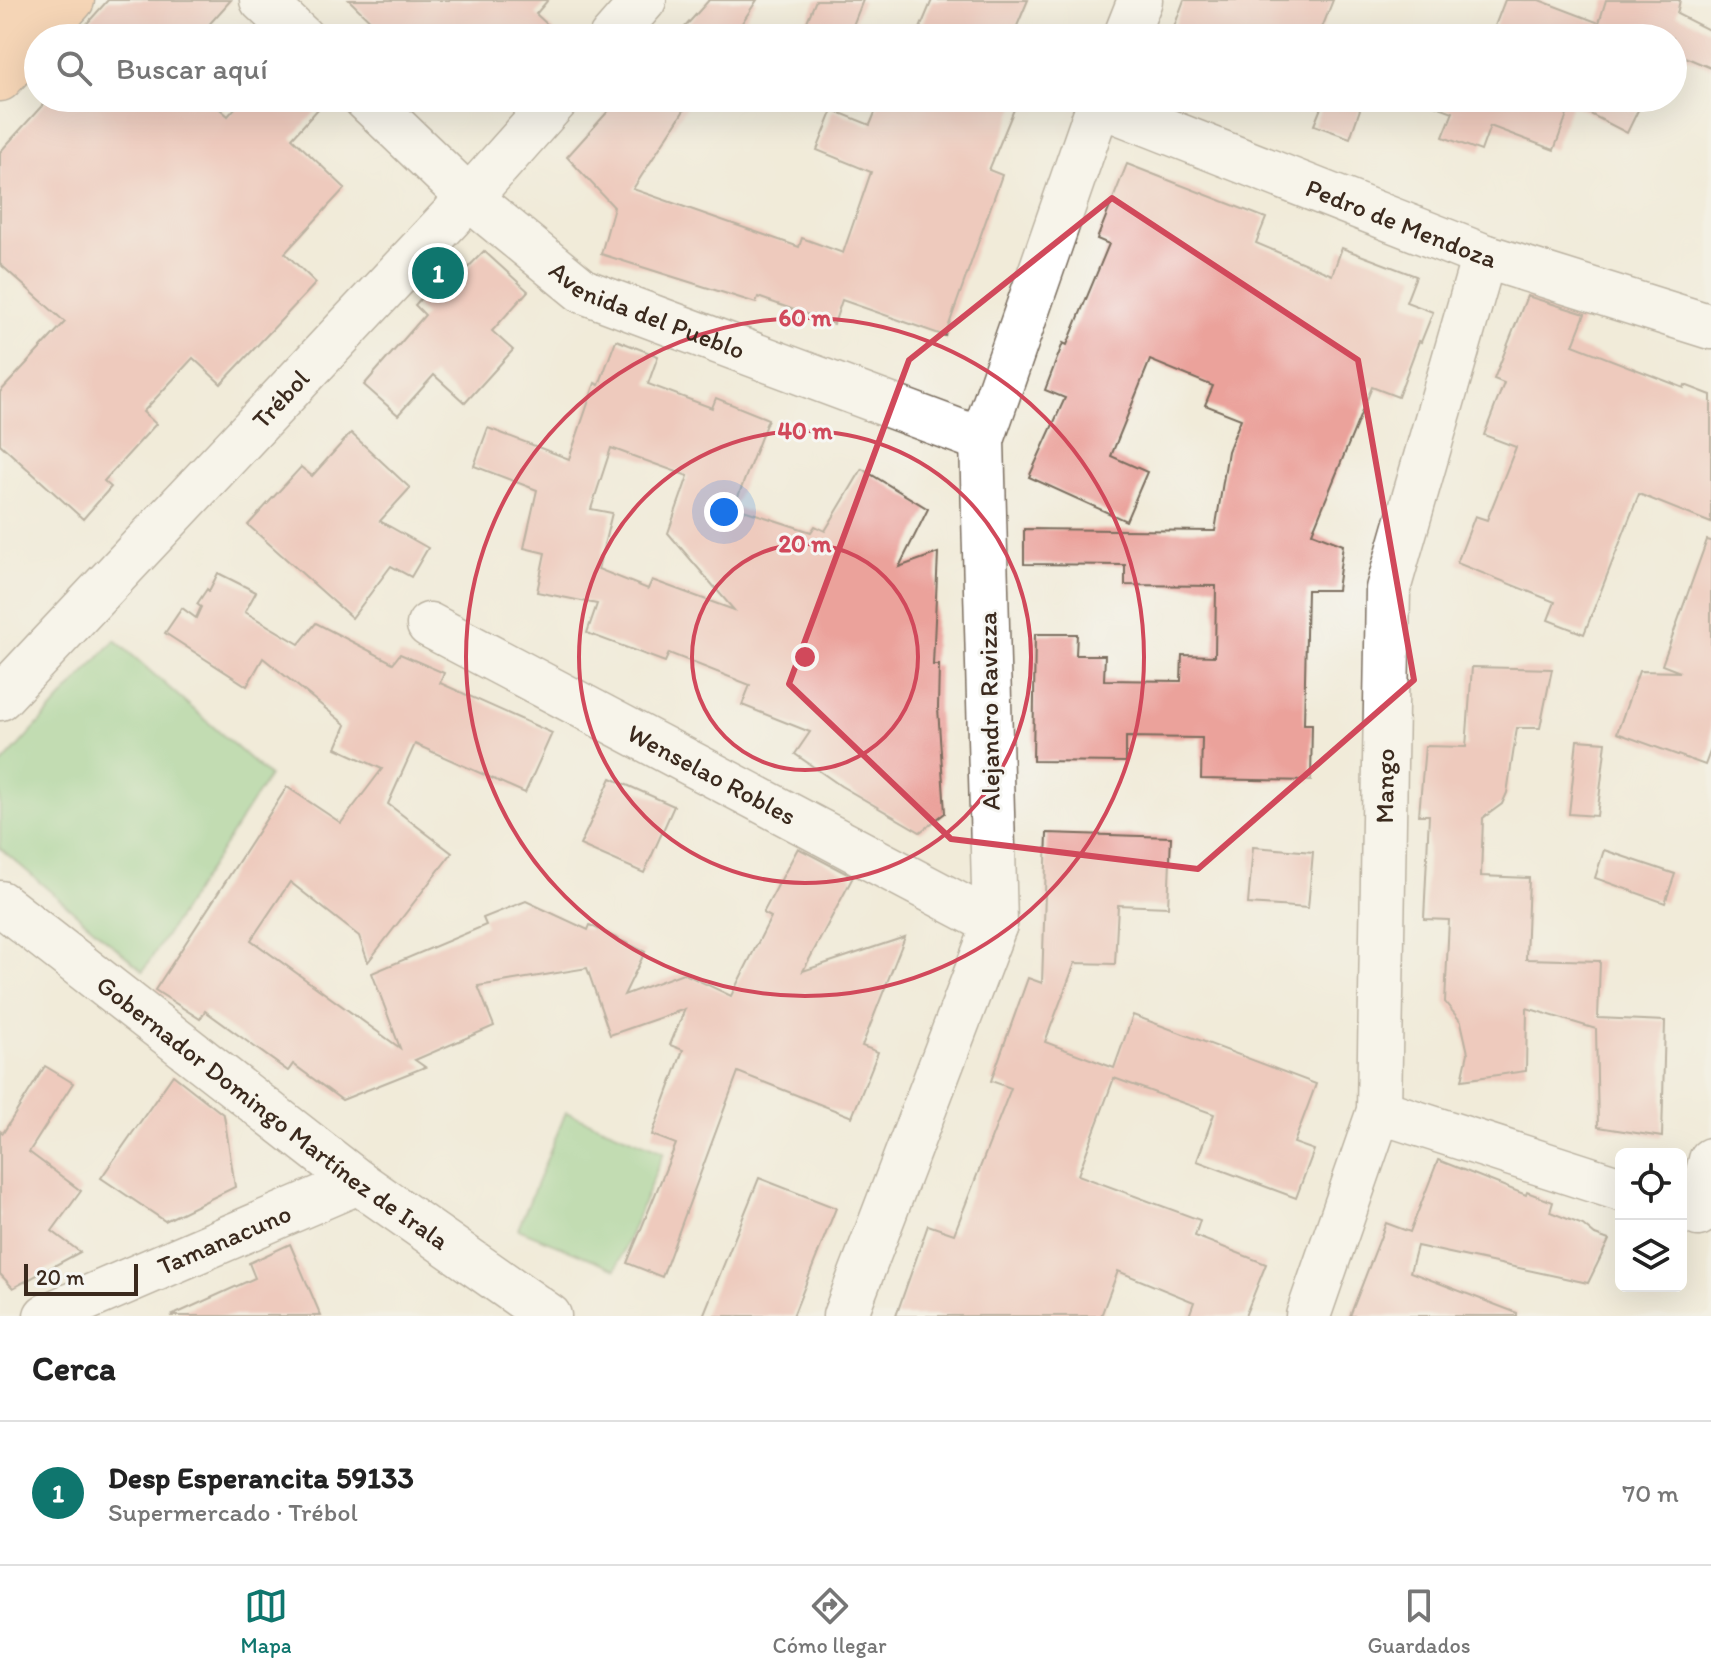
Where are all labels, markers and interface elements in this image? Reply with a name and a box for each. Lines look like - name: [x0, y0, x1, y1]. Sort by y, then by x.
- search box: [24, 24, 1687, 112]
- icon: search: [52, 46, 96, 90]
- text: Buscar aquí: [116, 50, 268, 87]
- street label: Pedro de Mendoza: [1301, 171, 1501, 275]
- pin: 1: [412, 243, 464, 303]
- street label: Avenida del Pueblo: [543, 254, 750, 366]
- text: 60 m: [778, 303, 832, 332]
- street label: Trébol: [245, 363, 316, 435]
- text: 40 m: [778, 416, 833, 445]
- your location: [704, 492, 744, 532]
- text: 20 m: [779, 529, 832, 558]
- street label: Alejandro Ravizza: [971, 611, 1007, 811]
- centre of rings: [791, 643, 819, 671]
- street label: Wenselao Robles: [622, 717, 802, 832]
- street label: Mango: [1368, 748, 1401, 824]
- street label: Gobernador Domingo Martínez de Irala: [90, 968, 456, 1257]
- map controls: [1615, 1148, 1687, 1292]
- button: locate: [1615, 1148, 1687, 1220]
- street label: Tamanacuno: [153, 1197, 296, 1282]
- button: layers: [1615, 1220, 1687, 1292]
- scale bar: [24, 1260, 138, 1296]
- text: 20 m: [36, 1264, 85, 1291]
- text: Cerca: [32, 1348, 116, 1389]
- text: Desp Esperancita 59133: [108, 1459, 414, 1496]
- text: 1: [52, 1477, 64, 1509]
- text: 70 m: [1622, 1477, 1679, 1509]
- text: Supermercado · Trébol: [108, 1496, 358, 1528]
- tab: Mapa: [240, 1584, 292, 1659]
- tab: Cómo llegar: [773, 1584, 887, 1659]
- tab: Guardados: [1367, 1584, 1471, 1659]

